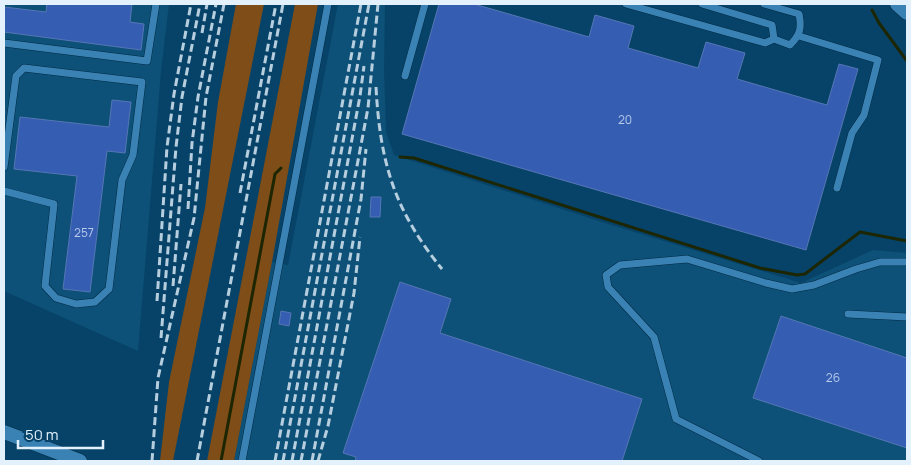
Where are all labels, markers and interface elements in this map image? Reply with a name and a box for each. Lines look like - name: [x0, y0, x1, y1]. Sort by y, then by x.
- house number: 20: [618, 111, 632, 128]
- house number: 257: [74, 224, 94, 241]
- house number: 26: [826, 369, 840, 386]
- scale bar: [18, 418, 102, 450]
- text: 50 m: [25, 424, 59, 445]

